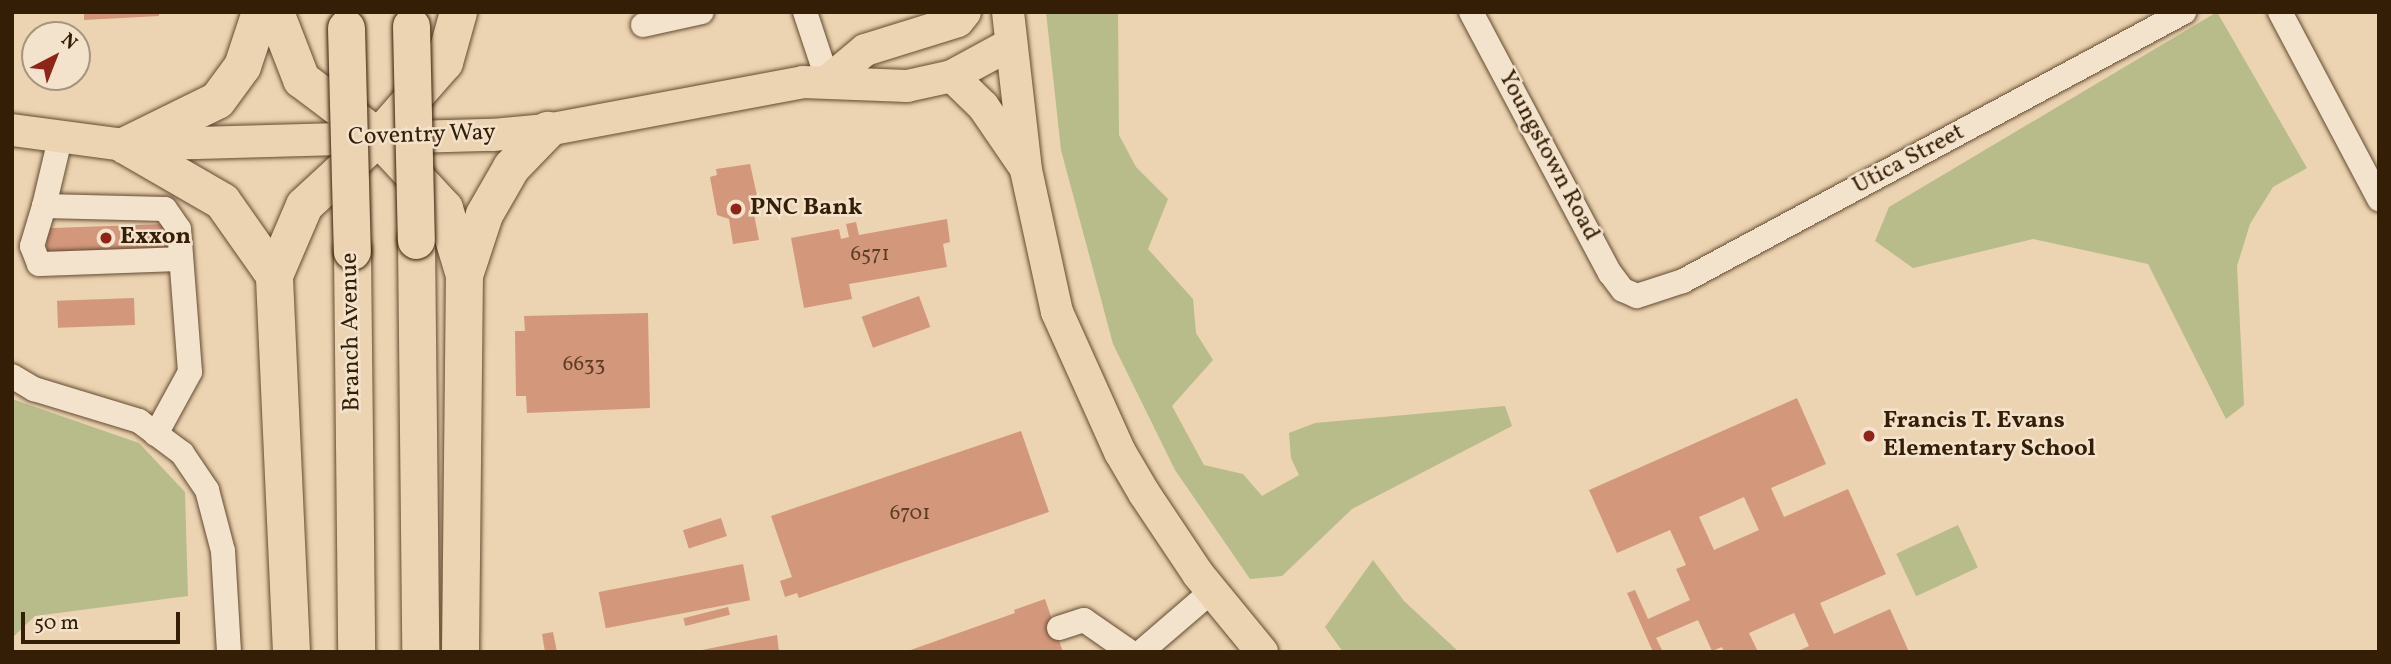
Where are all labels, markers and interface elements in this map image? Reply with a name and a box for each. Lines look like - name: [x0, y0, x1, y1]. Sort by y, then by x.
- north arrow: [21, 21, 91, 91]
- text: N: [55, 28, 83, 56]
- street label: Youngstown Road: [1491, 66, 1605, 246]
- street label: Coventry Way: [347, 119, 497, 153]
- street label: Utica Street: [1848, 119, 1970, 201]
- place label: PNC Bank: [750, 195, 863, 223]
- marker: PNC Bank: [728, 201, 744, 217]
- place label: Exxon: [120, 224, 191, 252]
- marker: Exxon: [98, 230, 114, 246]
- house number: 6571: [850, 242, 890, 268]
- street label: Branch Avenue: [336, 252, 368, 412]
- house number: 6633: [563, 352, 605, 378]
- place label: Francis T. Evans Elementary School: [1883, 408, 2096, 464]
- marker: Francis T. Evans Elementary School: [1861, 428, 1877, 444]
- house number: 6701: [890, 501, 930, 527]
- scale bar: [24, 598, 184, 642]
- text: 50 m: [34, 609, 79, 638]

